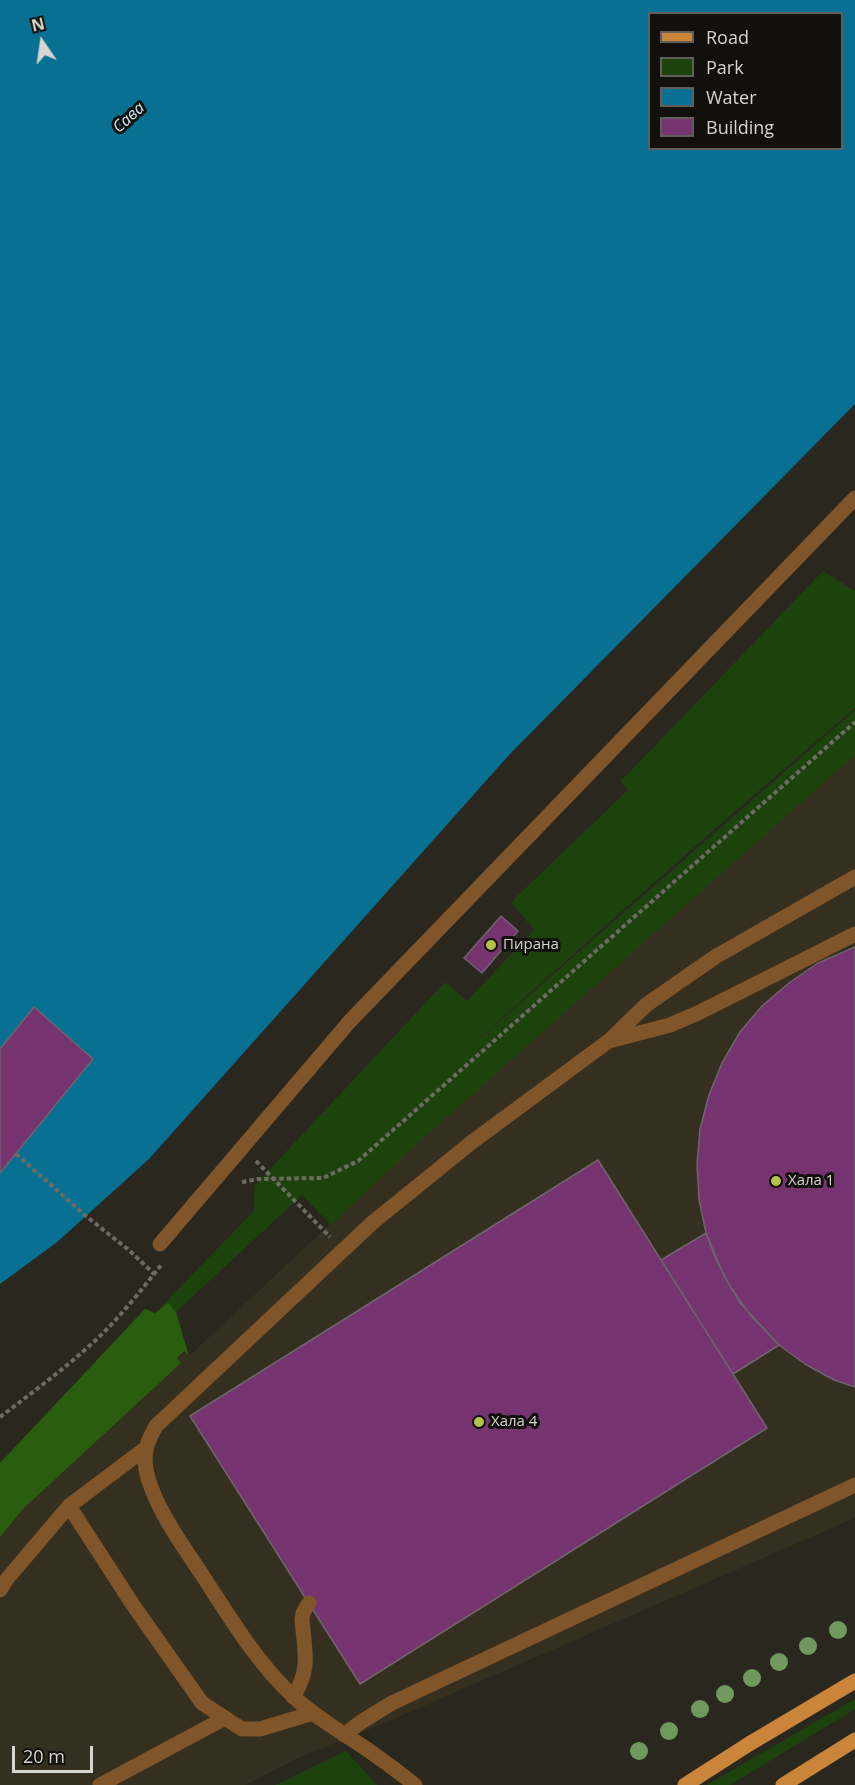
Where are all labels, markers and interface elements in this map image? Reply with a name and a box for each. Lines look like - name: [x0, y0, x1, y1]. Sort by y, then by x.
- north arrow: [12, 12, 72, 72]
- text: N: [29, 12, 47, 37]
- legend: [648, 12, 843, 150]
- text: Road: [706, 25, 749, 49]
- text: Park: [706, 55, 744, 79]
- text: Water: [706, 85, 757, 109]
- water label: Сава: [109, 99, 149, 137]
- text: Building: [706, 115, 774, 139]
- place label: Пирана: [503, 936, 559, 954]
- marker: Пирана: [484, 938, 498, 952]
- place label: Хала 1: [788, 1172, 834, 1190]
- marker: Хала 1: [769, 1174, 783, 1188]
- place label: Хала 4: [491, 1413, 537, 1431]
- marker: Хала 4: [472, 1415, 486, 1429]
- scale bar: [15, 1734, 96, 1772]
- text: 20 m: [23, 1744, 65, 1768]

